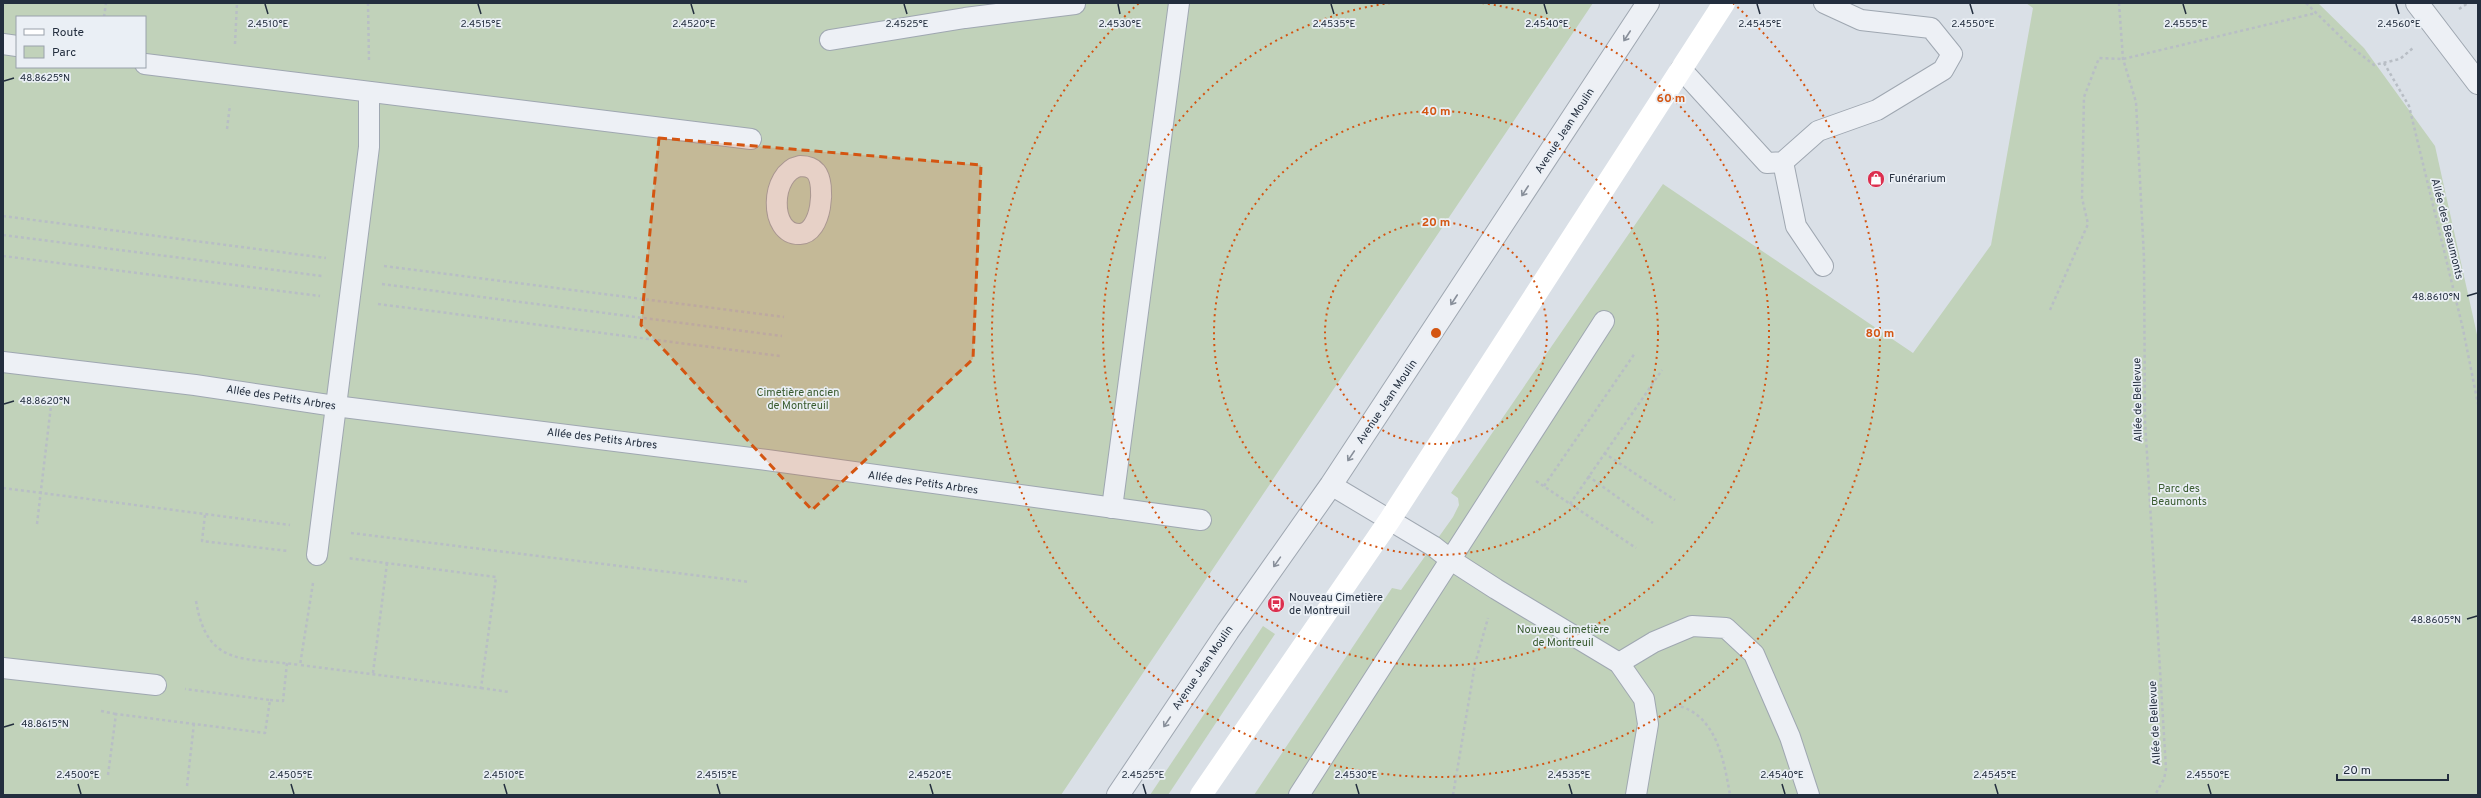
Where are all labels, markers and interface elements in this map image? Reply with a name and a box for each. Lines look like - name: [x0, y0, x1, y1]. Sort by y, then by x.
- legend: [16, 16, 146, 68]
- text: 2.4510°E: [247, 18, 289, 31]
- text: 2.4515°E: [461, 18, 501, 31]
- text: 2.4520°E: [672, 18, 716, 31]
- text: 2.4525°E: [885, 18, 929, 31]
- text: 2.4530°E: [1098, 18, 1142, 31]
- text: 2.4535°E: [1312, 18, 1356, 31]
- text: 2.4540°E: [1525, 18, 1569, 31]
- text: 2.4545°E: [1738, 18, 1782, 31]
- text: 2.4550°E: [1951, 18, 1995, 31]
- text: 2.4555°E: [2164, 18, 2208, 31]
- text: 2.4560°E: [2377, 18, 2421, 31]
- text: Route: [52, 25, 84, 41]
- one-way arrow: [1623, 30, 1631, 41]
- text: Parc: [52, 45, 76, 61]
- text: 48.8625°N: [20, 72, 70, 85]
- street label: Avenue Jean Moulin: [1532, 86, 1598, 176]
- text: 60 m: [1657, 91, 1685, 107]
- text: 40 m: [1421, 104, 1451, 120]
- shop icon: Funérarium: [1866, 169, 1886, 189]
- place label: Funérarium: [1889, 172, 1946, 186]
- street label: Allée des Beaumonts: [2428, 177, 2466, 281]
- one-way arrow: [1521, 185, 1529, 196]
- text: 20 m: [1422, 215, 1450, 231]
- text: 48.8610°N: [2412, 291, 2460, 304]
- one-way arrow: [1450, 294, 1458, 305]
- centre of rings: [1429, 326, 1443, 340]
- text: 80 m: [1866, 326, 1894, 342]
- street label: Avenue Jean Moulin: [1354, 357, 1420, 447]
- street label: Allée de Bellevue: [2130, 357, 2146, 442]
- street label: Allée des Petits Arbres: [225, 382, 337, 414]
- park label: Cimetière ancien de Montreuil: [756, 386, 840, 413]
- text: 48.8620°N: [20, 395, 70, 408]
- street label: Allée des Petits Arbres: [546, 425, 658, 453]
- one-way arrow: [1347, 450, 1355, 461]
- street label: Allée des Petits Arbres: [867, 468, 979, 498]
- park label: Parc des Beaumonts: [2151, 482, 2207, 509]
- one-way arrow: [1273, 557, 1281, 568]
- place label: Nouveau Cimetière de Montreuil: [1289, 591, 1383, 618]
- bus stop icon: Nouveau Cimetière de Montreuil: [1266, 594, 1286, 614]
- text: 48.8605°N: [2411, 614, 2461, 627]
- street label: Avenue Jean Moulin: [1170, 623, 1236, 713]
- park label: Nouveau cimetière de Montreuil: [1517, 623, 1609, 650]
- street label: Allée de Bellevue: [2146, 680, 2164, 766]
- one-way arrow: [1163, 716, 1171, 727]
- text: 48.8615°N: [21, 718, 69, 731]
- scale bar: [2337, 756, 2448, 782]
- text: 20 m: [2343, 763, 2371, 779]
- text: 2.4500°E: [56, 769, 100, 782]
- text: 2.4505°E: [269, 769, 313, 782]
- text: 2.4510°E: [483, 769, 525, 782]
- text: 2.4515°E: [697, 769, 737, 782]
- text: 2.4520°E: [908, 769, 952, 782]
- text: 2.4525°E: [1121, 769, 1165, 782]
- text: 2.4530°E: [1334, 769, 1378, 782]
- text: 2.4535°E: [1547, 769, 1591, 782]
- text: 2.4540°E: [1760, 769, 1804, 782]
- text: 2.4545°E: [1973, 769, 2017, 782]
- text: 2.4550°E: [2186, 769, 2230, 782]

